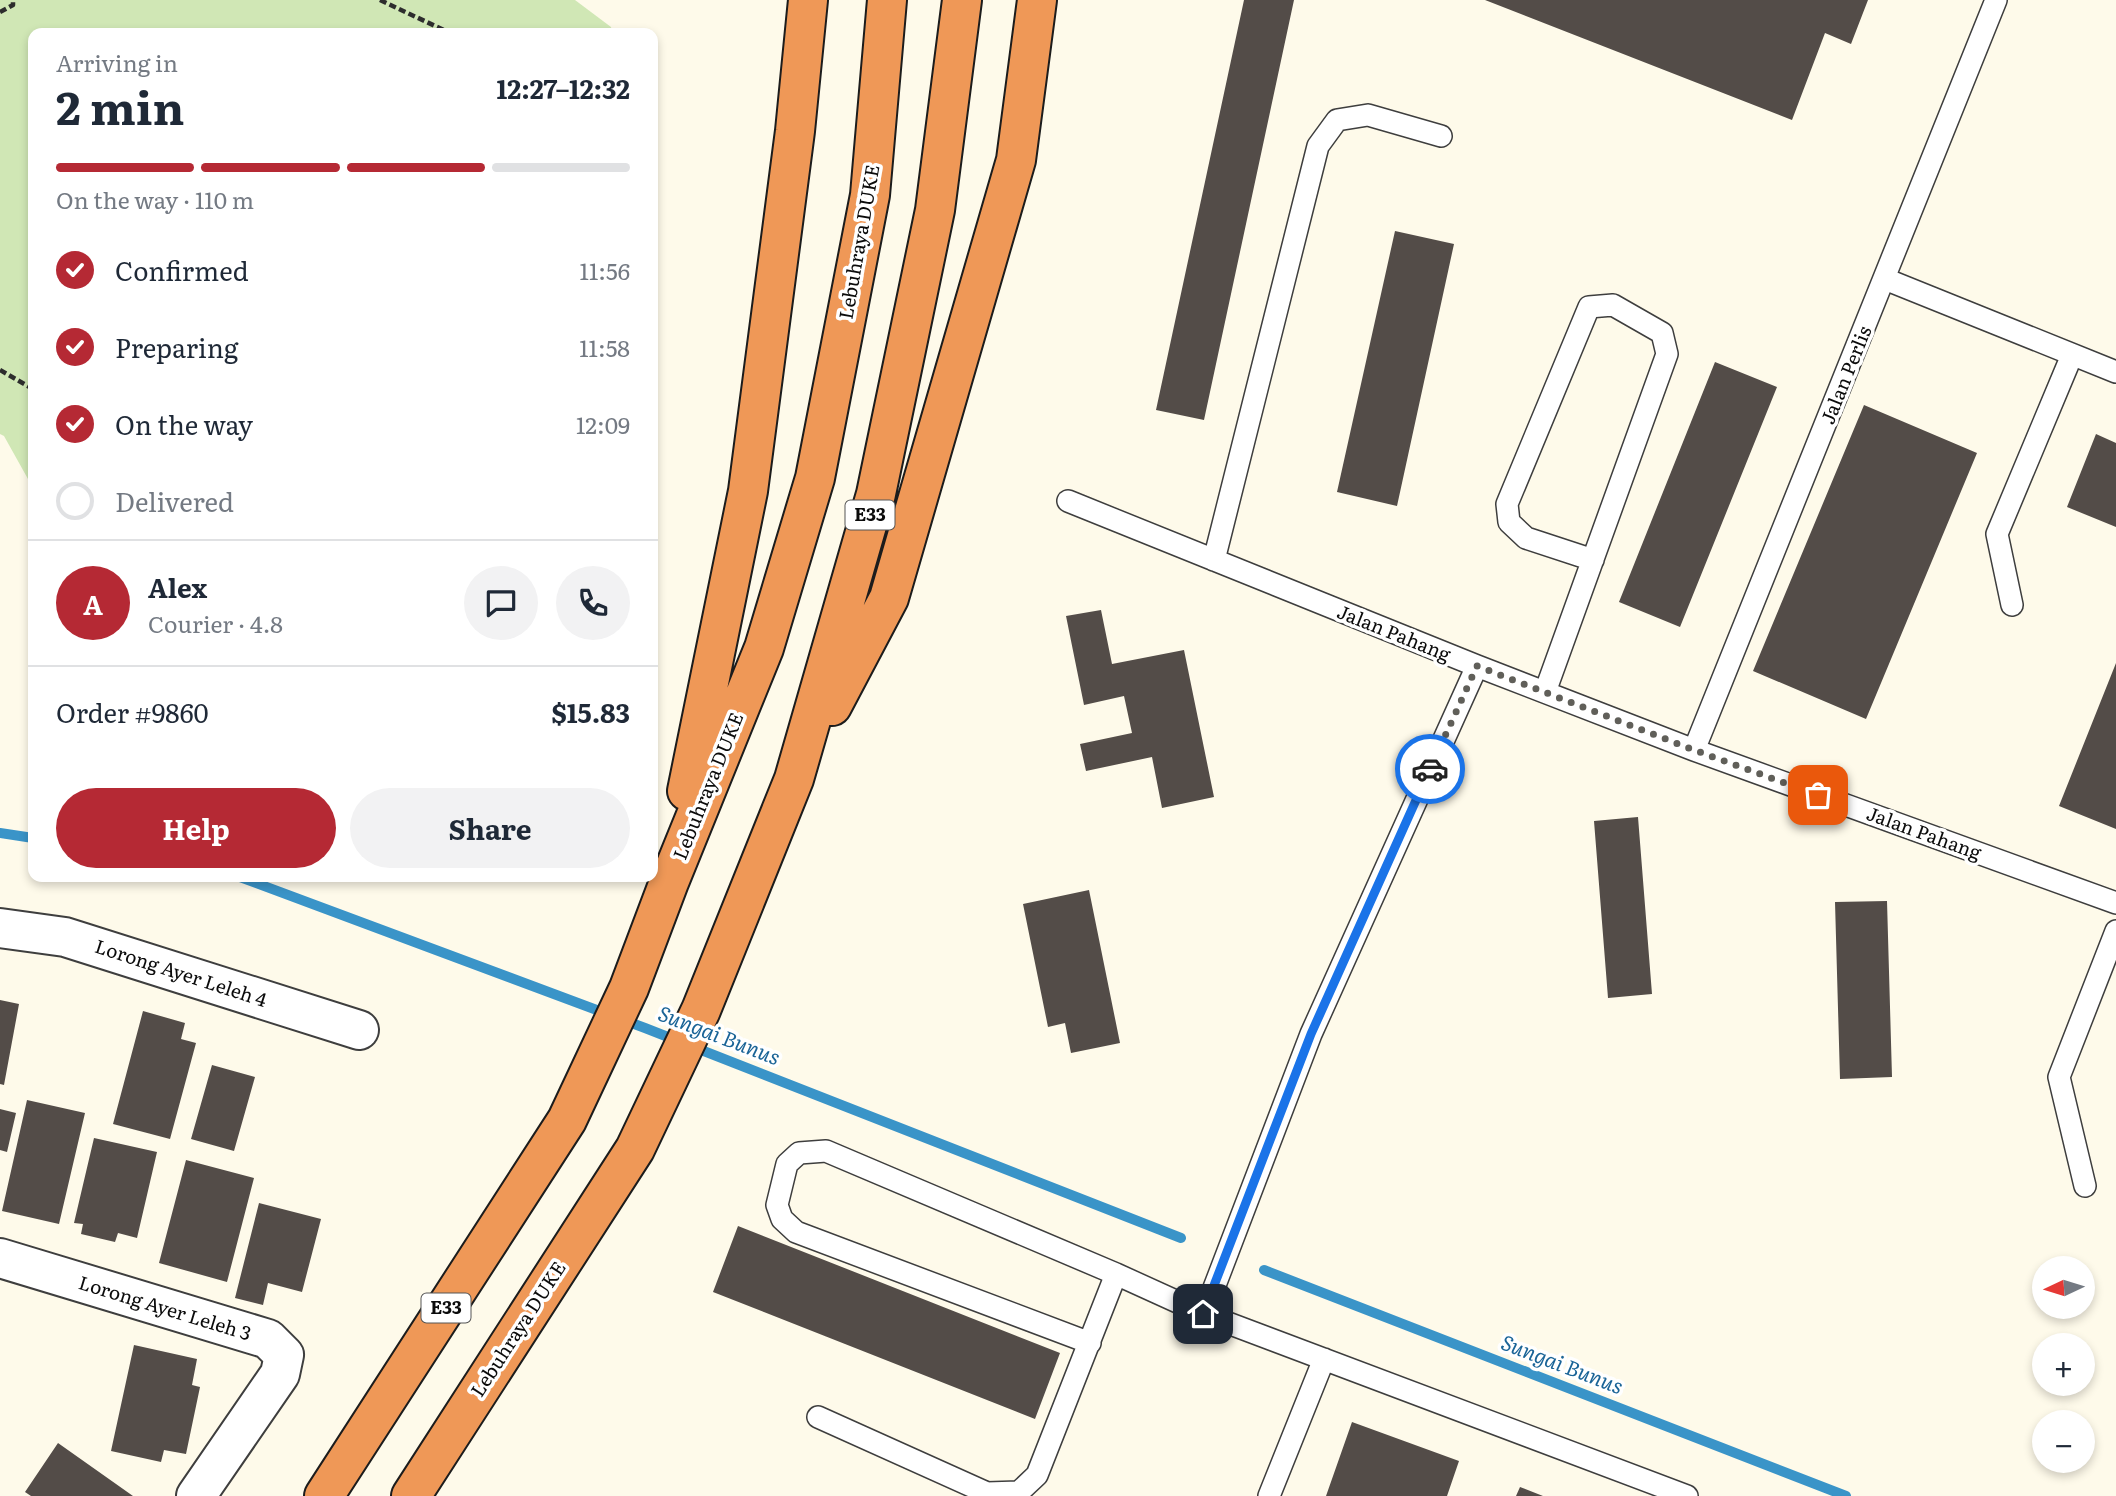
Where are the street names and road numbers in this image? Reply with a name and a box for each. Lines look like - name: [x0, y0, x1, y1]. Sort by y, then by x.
- street label: Lebuhraya DUKE: [831, 162, 885, 321]
- street label: Jalan Perlis: [1813, 321, 1878, 428]
- road number: E33: [846, 500, 894, 530]
- street label: Jalan Pahang: [1333, 597, 1456, 668]
- street label: Lebuhraya DUKE: [665, 708, 749, 863]
- street label: Jalan Pahang: [1863, 798, 1986, 866]
- street label: Lorong Ayer Leleh 4: [92, 931, 271, 1013]
- street label: Lebuhraya DUKE: [463, 1255, 572, 1402]
- street label: Lorong Ayer Leleh 3: [76, 1267, 255, 1347]
- road number: E33: [422, 1294, 471, 1322]

